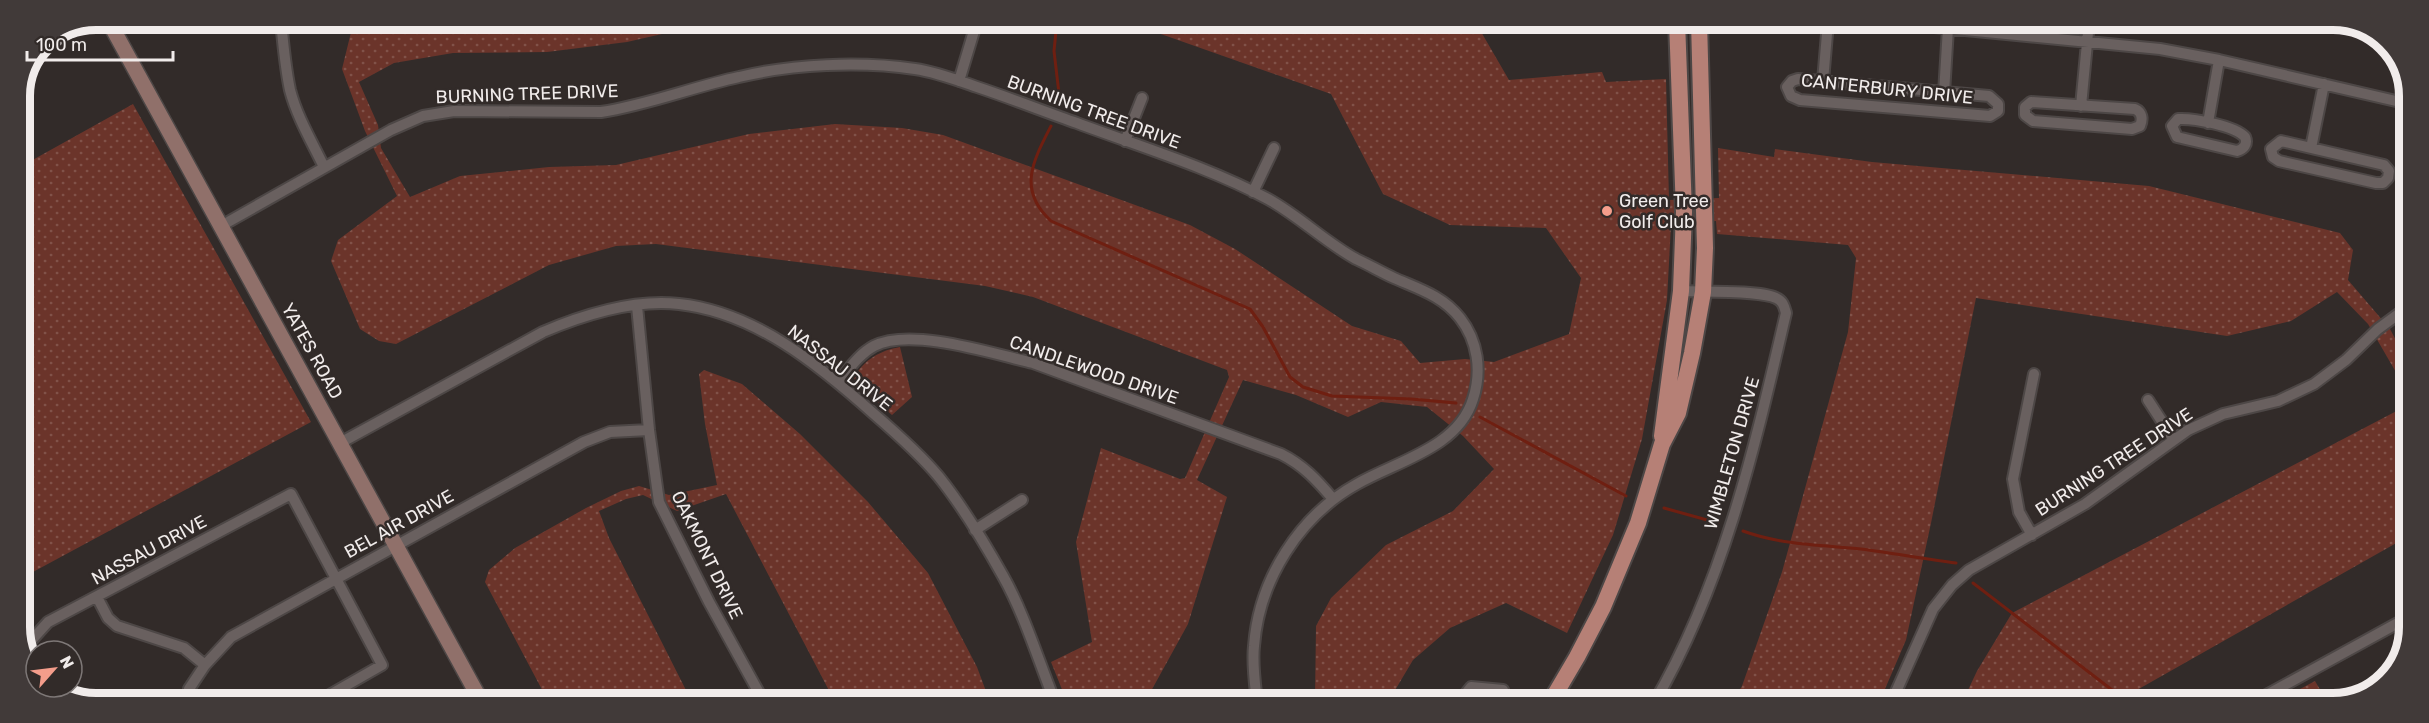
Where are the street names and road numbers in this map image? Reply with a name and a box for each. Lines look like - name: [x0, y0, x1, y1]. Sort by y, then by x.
- street label: CANTERBURY DRIVE: [1800, 69, 1974, 109]
- street label: BURNING TREE DRIVE: [1004, 70, 1184, 154]
- street label: BURNING TREE DRIVE: [435, 80, 619, 108]
- street label: YATES ROAD: [277, 299, 347, 403]
- street label: NASSAU DRIVE: [783, 320, 897, 416]
- street label: CANDLEWOOD DRIVE: [1007, 331, 1181, 409]
- street label: WIMBLETON DRIVE: [1700, 374, 1764, 532]
- street label: BURNING TREE DRIVE: [2031, 403, 2197, 521]
- street label: BEL AIR DRIVE: [341, 485, 457, 563]
- street label: OAKMONT DRIVE: [666, 487, 748, 623]
- street label: NASSAU DRIVE: [88, 510, 210, 590]

